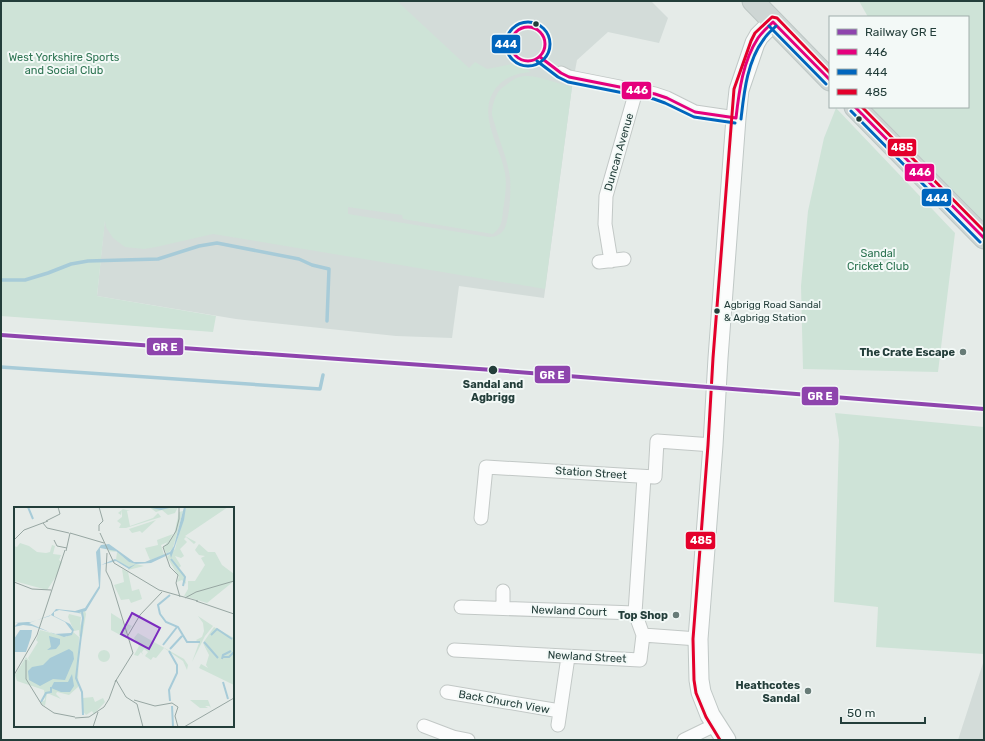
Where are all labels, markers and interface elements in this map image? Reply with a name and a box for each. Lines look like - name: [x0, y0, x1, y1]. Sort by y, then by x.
- legend: [829, 16, 969, 108]
- unlabelled marker: [531, 19, 541, 29]
- text: Railway GR E: [865, 25, 937, 39]
- line badge: 444: [491, 34, 521, 54]
- text: 444: [495, 38, 518, 51]
- text: 446: [865, 45, 887, 59]
- park label: West Yorkshire Sports and Social Club: [9, 51, 120, 77]
- text: 444: [865, 65, 888, 79]
- line badge: 446: [621, 81, 652, 100]
- text: 446: [626, 84, 648, 97]
- text: 485: [865, 85, 887, 99]
- street label: Duncan Avenue: [602, 111, 636, 193]
- unlabelled marker: [854, 114, 864, 124]
- line badge: 485: [887, 138, 917, 157]
- text: 485: [891, 141, 913, 154]
- line badge: 446: [904, 163, 935, 182]
- text: 446: [909, 166, 931, 179]
- line badge: 444: [921, 188, 952, 207]
- text: 444: [926, 192, 949, 205]
- park label: Sandal Cricket Club: [847, 247, 909, 273]
- place label: Agbrigg Road Sandal & Agbrigg Station: [724, 299, 821, 324]
- marker: Agbrigg Road Sandal & Agbrigg Station: [712, 306, 722, 316]
- line badge: GR E: [146, 337, 184, 356]
- text: GR E: [153, 341, 177, 354]
- place label: The Crate Escape: [860, 346, 955, 359]
- marker: The Crate Escape: [958, 347, 968, 357]
- marker: Sandal and Agbrigg: [487, 364, 499, 376]
- line badge: GR E: [534, 365, 571, 384]
- text: GR E: [540, 369, 564, 382]
- place label: Sandal and Agbrigg: [463, 378, 523, 404]
- line badge: GR E: [801, 386, 839, 406]
- text: GR E: [808, 390, 832, 403]
- street label: Station Street: [555, 464, 628, 482]
- inset map: [14, 507, 234, 727]
- line badge: 485: [685, 531, 716, 550]
- text: 485: [690, 534, 712, 547]
- street label: Newland Court: [531, 603, 608, 619]
- place label: Top Shop: [618, 609, 668, 622]
- marker: Top Shop: [671, 610, 681, 620]
- street label: Newland Street: [547, 648, 627, 666]
- place label: Heathcotes Sandal: [736, 679, 800, 705]
- marker: Heathcotes Sandal: [803, 686, 813, 696]
- street label: Back Church View: [457, 688, 551, 716]
- scale bar: [841, 699, 925, 725]
- text: 50 m: [847, 706, 875, 720]

